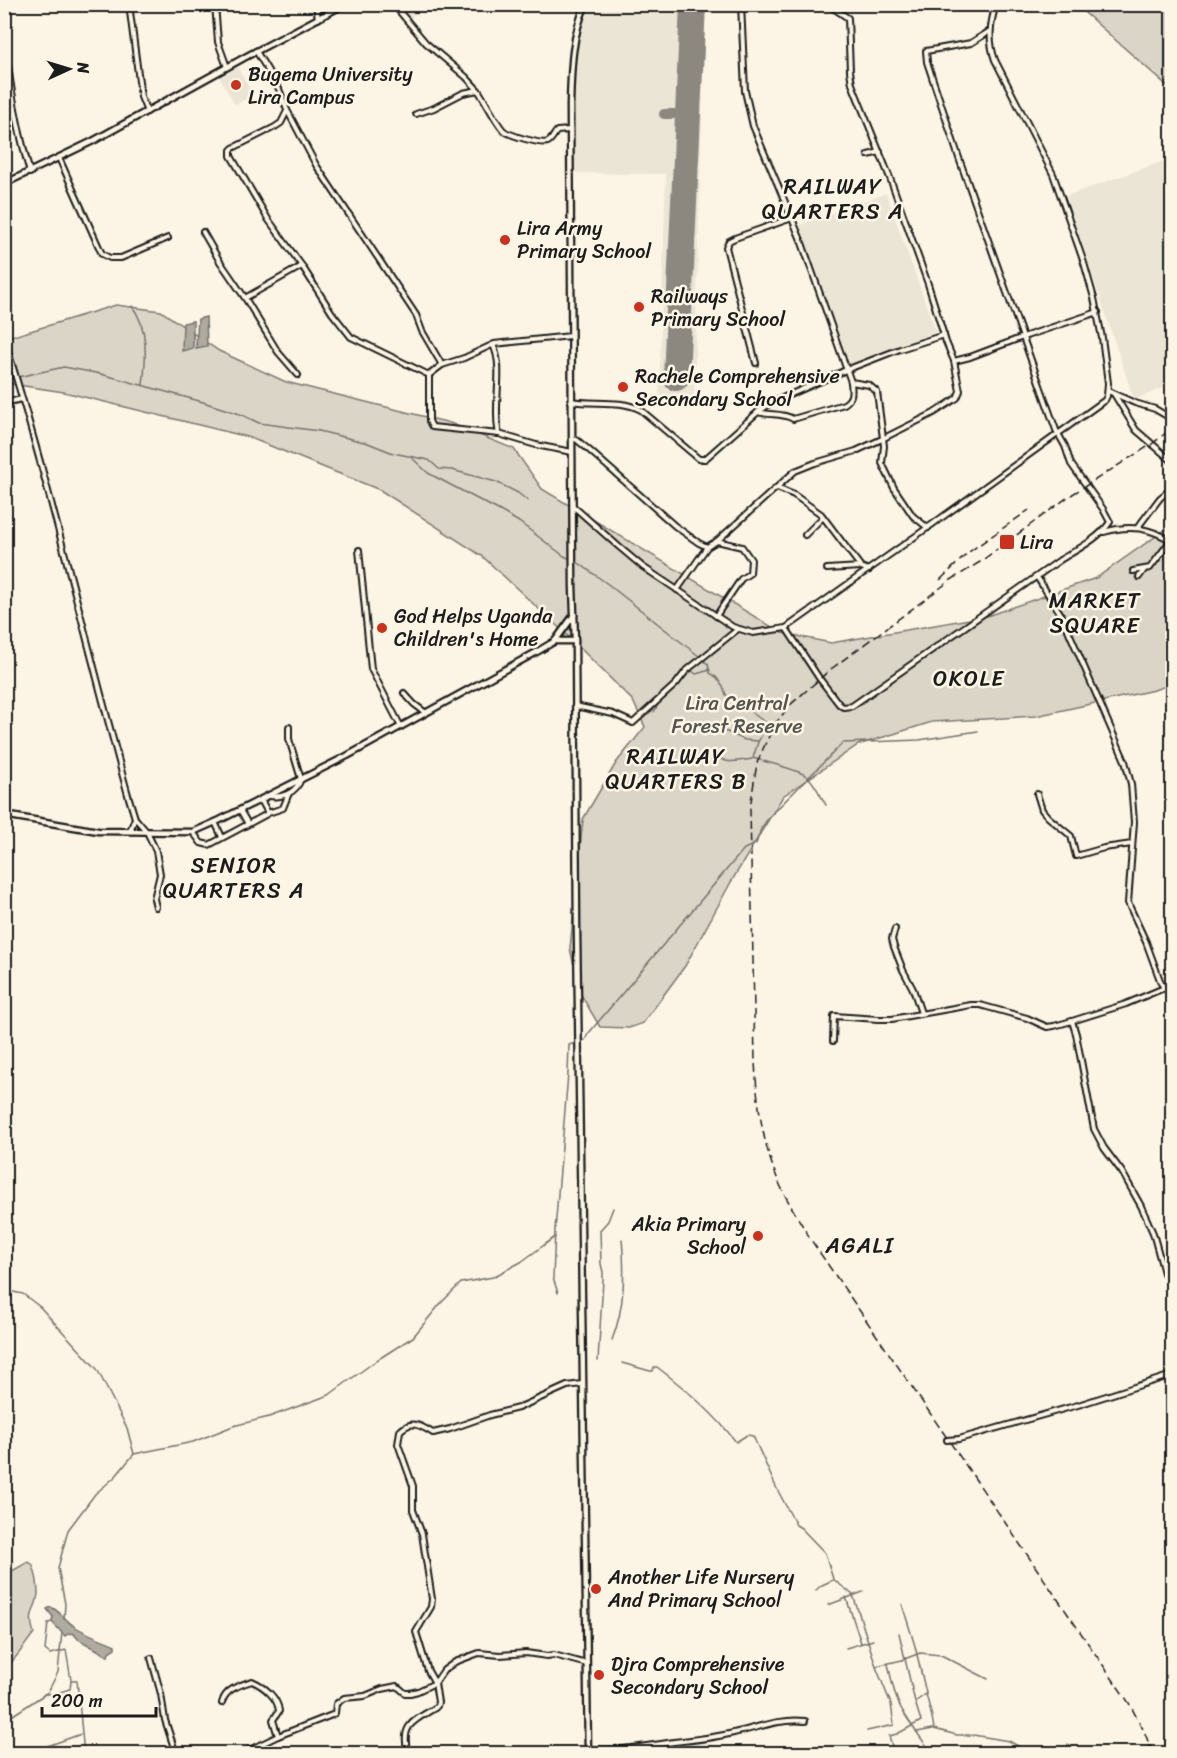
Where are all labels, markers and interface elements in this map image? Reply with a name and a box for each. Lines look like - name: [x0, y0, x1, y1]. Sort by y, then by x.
- north arrow: [39, 39, 99, 99]
- place label: Bugema University Lira Campus: [248, 57, 413, 115]
- text: N: [69, 60, 98, 75]
- marker: Bugema University Lira Campus: [229, 78, 243, 92]
- district label: RAILWAY QUARTERS A: [762, 167, 904, 231]
- place label: Lira Army Primary School: [517, 211, 652, 269]
- marker: Lira Army Primary School: [498, 233, 512, 247]
- place label: Railways Primary School: [651, 279, 786, 337]
- marker: Railways Primary School: [632, 300, 646, 314]
- place label: Rachele Comprehensive Secondary School: [635, 359, 840, 417]
- marker: Rachele Comprehensive Secondary School: [616, 380, 630, 394]
- place label: Lira: [1020, 525, 1054, 560]
- marker: Lira: [998, 533, 1016, 551]
- district label: MARKET SQUARE: [1049, 581, 1142, 645]
- place label: God Helps Uganda Children's Home: [394, 599, 553, 657]
- marker: God Helps Uganda Children's Home: [375, 621, 389, 635]
- district label: OKOLE: [933, 659, 1005, 698]
- park label: Lira Central Forest Reserve: [671, 686, 803, 744]
- district label: RAILWAY QUARTERS B: [605, 737, 747, 801]
- district label: SENIOR QUARTERS A: [163, 846, 305, 910]
- place label: Akia Primary School: [631, 1207, 747, 1265]
- district label: AGALI: [825, 1226, 894, 1265]
- marker: Akia Primary School: [751, 1229, 765, 1243]
- place label: Another Life Nursery And Primary School: [607, 1560, 795, 1618]
- marker: Another Life Nursery And Primary School: [589, 1582, 603, 1596]
- place label: Djra Comprehensive Secondary School: [611, 1647, 785, 1705]
- marker: Djra Comprehensive Secondary School: [592, 1668, 606, 1682]
- scale bar: [42, 1680, 156, 1718]
- text: 200 m: [51, 1685, 103, 1717]

